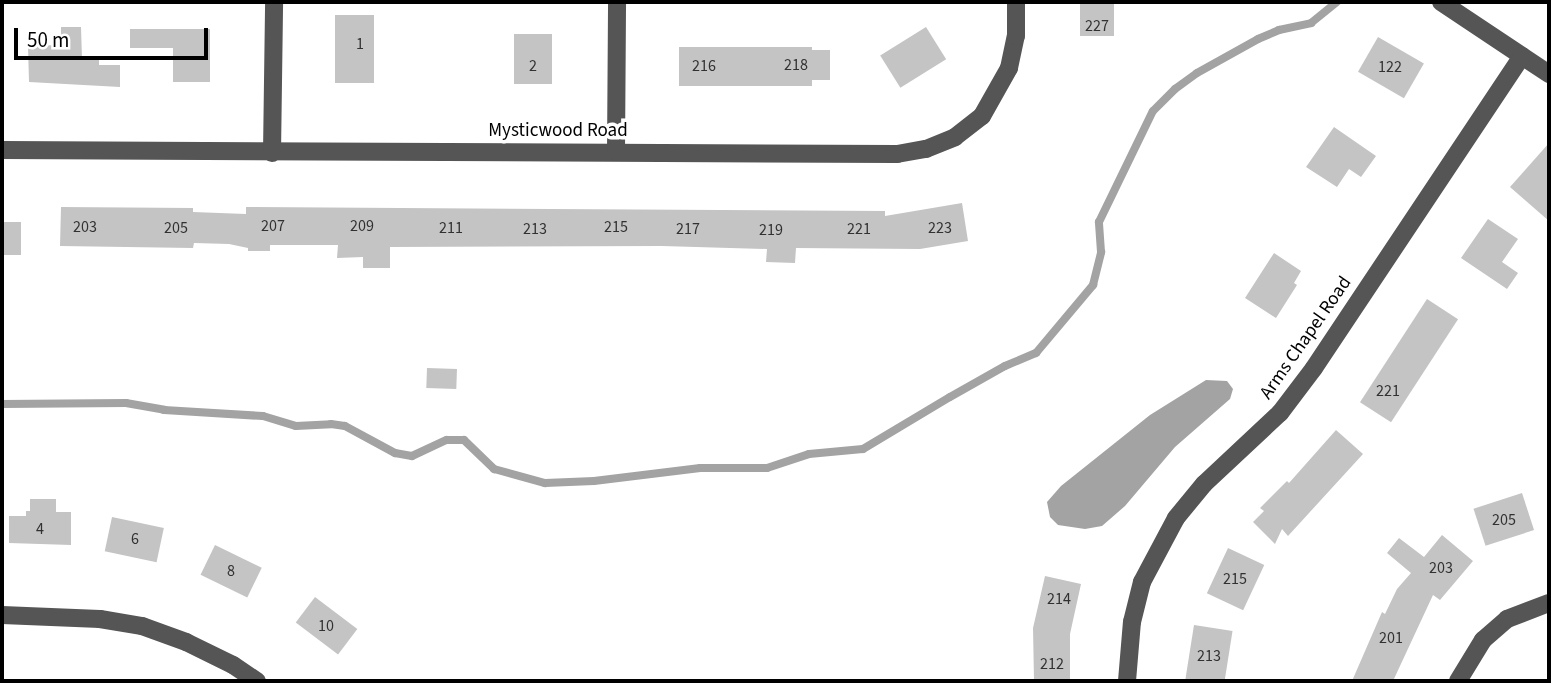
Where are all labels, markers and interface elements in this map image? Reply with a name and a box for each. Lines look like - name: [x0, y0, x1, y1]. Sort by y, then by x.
- scale bar: [18, 14, 212, 58]
- house number: 227: [1085, 16, 1109, 36]
- text: 50 m: [27, 25, 69, 55]
- house number: 1: [356, 34, 364, 54]
- house number: 218: [784, 55, 808, 75]
- house number: 2: [529, 56, 537, 76]
- house number: 216: [692, 56, 716, 76]
- house number: 122: [1378, 57, 1402, 77]
- street label: Mysticwood Road: [488, 120, 628, 142]
- house number: 207: [261, 216, 285, 236]
- house number: 209: [350, 216, 374, 236]
- house number: 203: [73, 217, 97, 237]
- house number: 215: [604, 217, 628, 237]
- house number: 205: [164, 218, 188, 238]
- house number: 211: [439, 218, 463, 238]
- house number: 223: [928, 218, 952, 238]
- house number: 213: [523, 219, 547, 239]
- house number: 217: [676, 219, 700, 239]
- house number: 221: [847, 219, 871, 239]
- house number: 219: [759, 220, 783, 240]
- street label: Arms Chapel Road: [1255, 272, 1357, 404]
- house number: 221: [1376, 381, 1400, 401]
- house number: 205: [1492, 510, 1516, 530]
- house number: 4: [36, 519, 44, 539]
- house number: 6: [131, 529, 139, 549]
- house number: 203: [1429, 558, 1453, 578]
- house number: 8: [227, 561, 235, 581]
- house number: 215: [1223, 569, 1247, 589]
- house number: 214: [1047, 589, 1071, 609]
- house number: 10: [318, 616, 334, 636]
- house number: 201: [1379, 628, 1403, 648]
- house number: 213: [1197, 646, 1221, 666]
- house number: 212: [1040, 654, 1064, 674]

